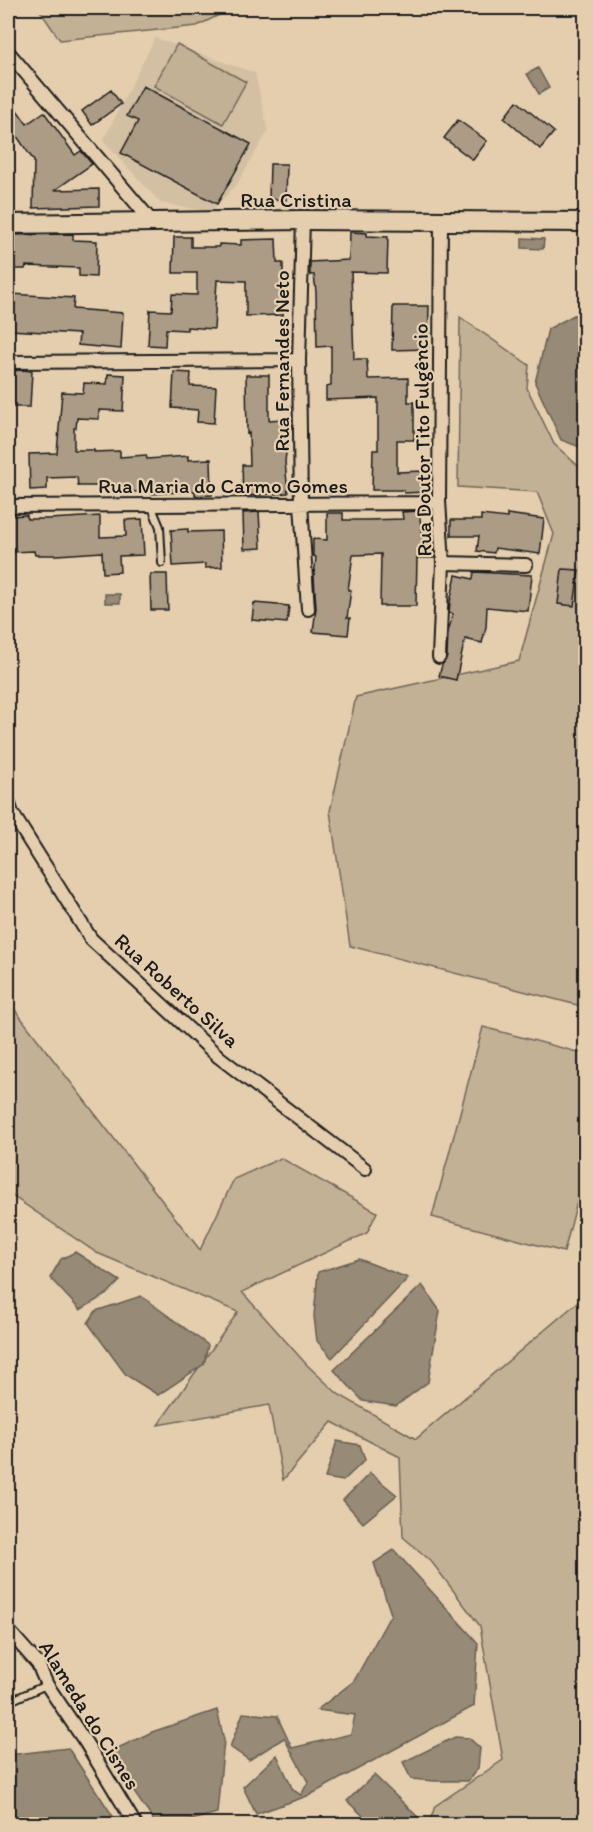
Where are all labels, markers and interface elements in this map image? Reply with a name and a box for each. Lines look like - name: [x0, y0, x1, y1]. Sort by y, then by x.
- street label: Rua Cristina: [240, 187, 352, 212]
- street label: Rua Fernandes Neto: [269, 270, 294, 452]
- street label: Rua Doutor Tito Fulgêncio: [407, 323, 437, 557]
- street label: Rua Maria do Carmo Gomes: [98, 473, 348, 498]
- street label: Rua Roberto Silva: [110, 928, 244, 1052]
- street label: Alameda do Cisnes: [34, 1636, 146, 1794]

